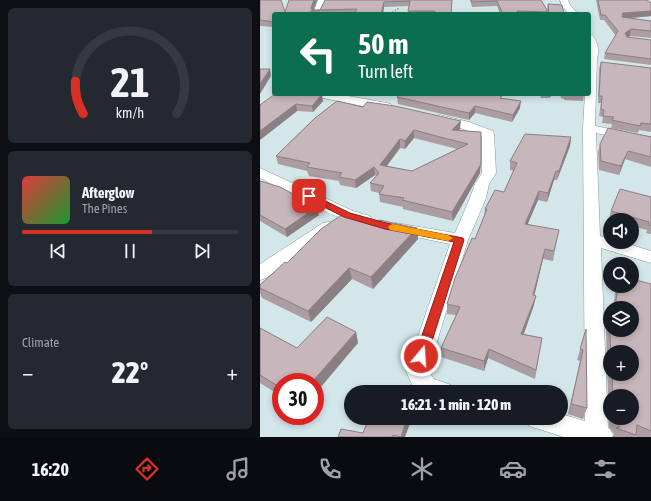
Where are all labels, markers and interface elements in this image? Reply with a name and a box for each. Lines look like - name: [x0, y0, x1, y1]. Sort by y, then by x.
- icon: left: [292, 28, 344, 80]
- text: 50 m: [358, 28, 408, 60]
- text: 21: [110, 57, 150, 105]
- text: Turn left: [358, 61, 413, 82]
- text: km/h: [116, 104, 144, 120]
- pin: [292, 179, 326, 213]
- text: Afterglow: [82, 184, 135, 201]
- icon: arrive: [298, 185, 320, 207]
- text: The Pines: [82, 201, 127, 216]
- map controls: [603, 213, 639, 425]
- button: sound: [603, 213, 639, 249]
- icon: previous: [47, 240, 69, 262]
- icon: pause: [119, 240, 141, 262]
- icon: next: [191, 240, 213, 262]
- button: search: [603, 257, 639, 293]
- button: layers: [603, 301, 639, 337]
- text: Climate: [22, 335, 59, 350]
- position arrow: [400, 335, 442, 377]
- button: +: [603, 345, 639, 381]
- text: 22°: [112, 355, 148, 389]
- text: −: [22, 359, 33, 385]
- text: +: [227, 359, 238, 385]
- speed limit sign: 30: [272, 373, 324, 425]
- button: −: [603, 389, 639, 425]
- text: 16:21 · 1 min · 120 m: [401, 396, 511, 413]
- icon: directions: [133, 455, 161, 483]
- icon: music: [224, 455, 252, 483]
- icon: phone: [316, 455, 344, 483]
- icon: climate: [408, 455, 436, 483]
- icon: car: [499, 455, 527, 483]
- icon: filters: [591, 455, 619, 483]
- text: 16:20: [32, 459, 69, 480]

